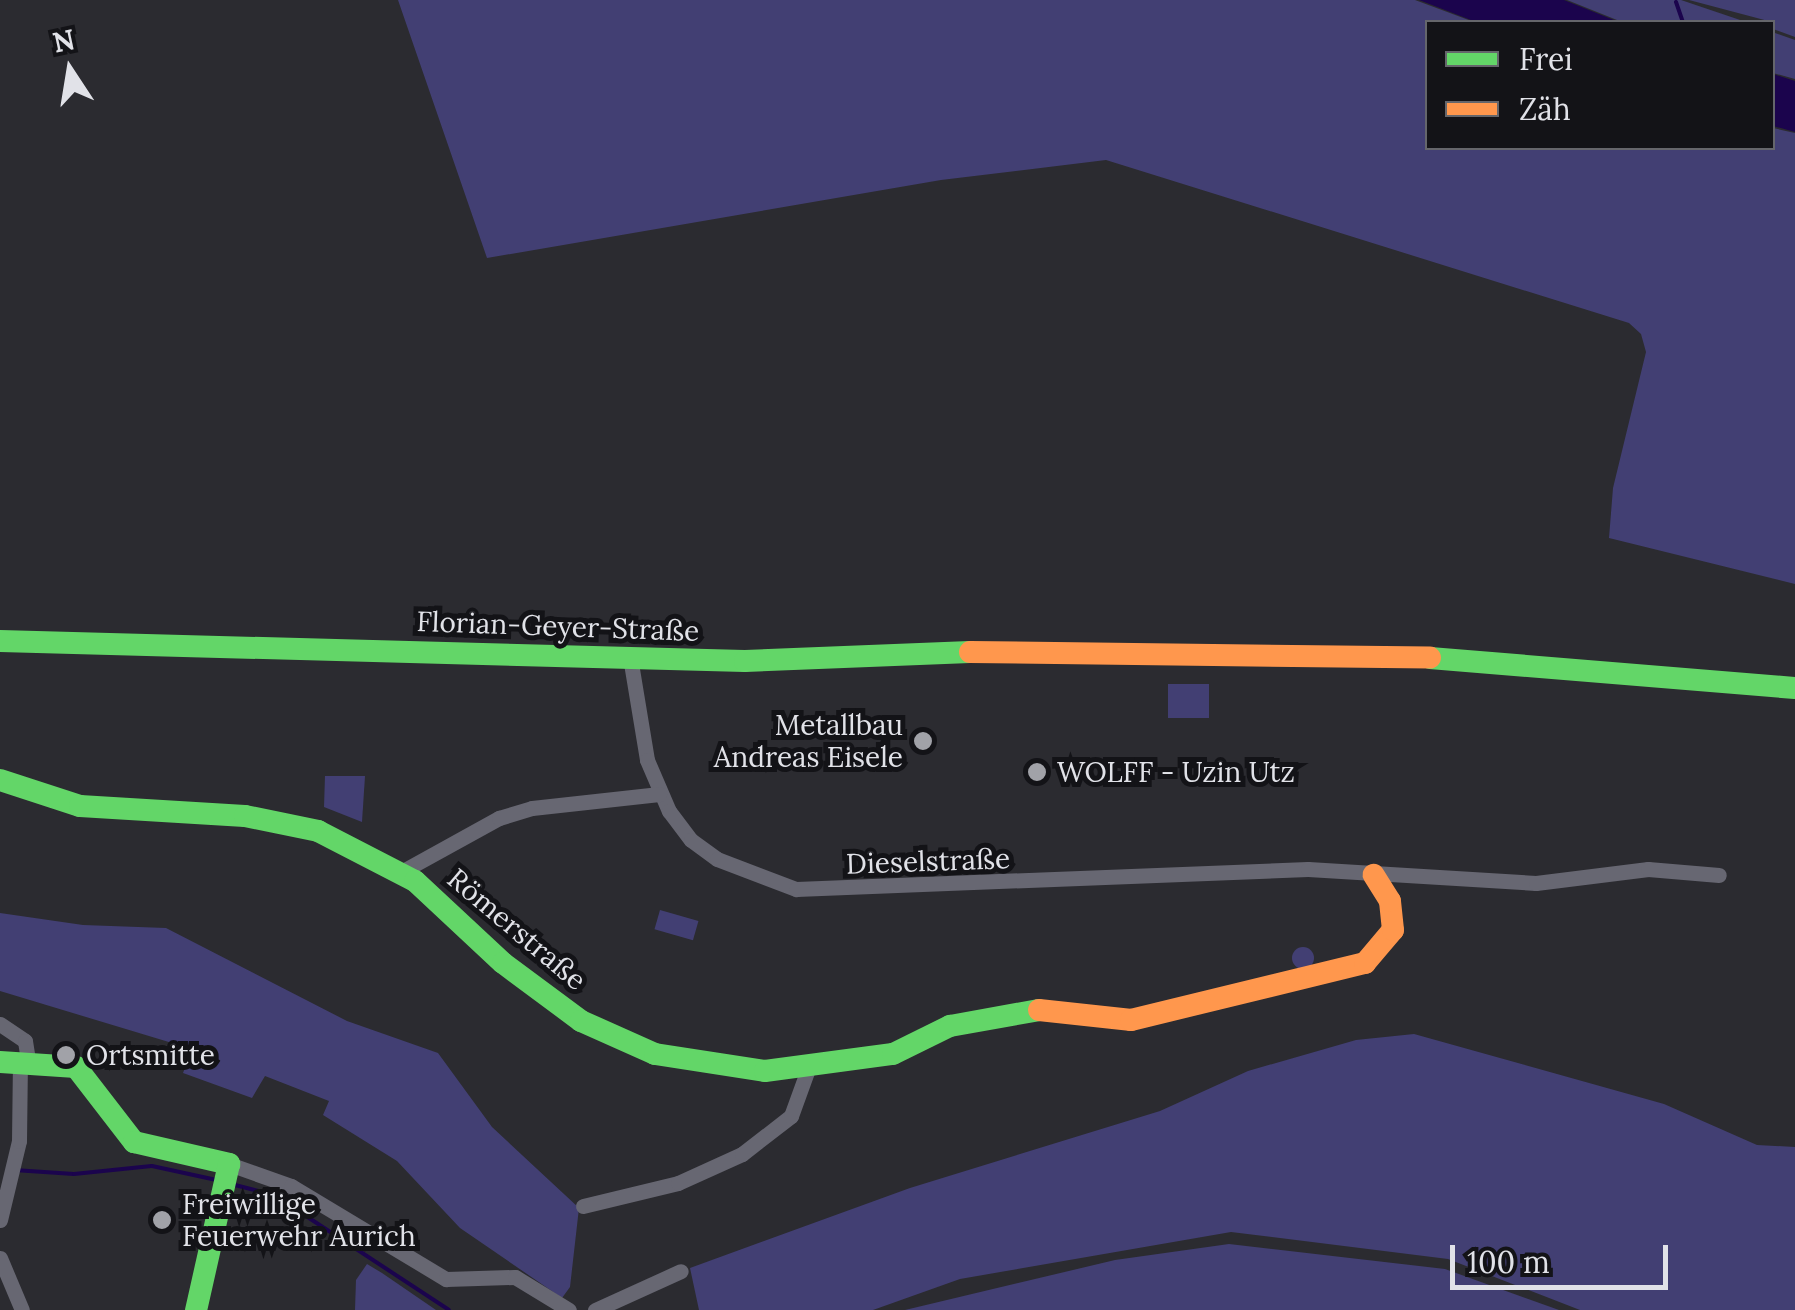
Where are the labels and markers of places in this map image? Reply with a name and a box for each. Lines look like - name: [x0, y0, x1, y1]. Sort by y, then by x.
- place label: Metallbau Andreas Eisele: [714, 708, 903, 774]
- marker: Metallbau Andreas Eisele: [912, 730, 934, 752]
- place label: WOLFF - Uzin Utz: [1057, 755, 1295, 789]
- marker: WOLFF - Uzin Utz: [1026, 761, 1048, 783]
- place label: Ortsmitte: [86, 1038, 215, 1072]
- marker: Ortsmitte: [55, 1044, 77, 1066]
- place label: Freiwillige Feuerwehr Aurich: [182, 1187, 416, 1253]
- marker: Freiwillige Feuerwehr Aurich: [151, 1209, 173, 1231]

